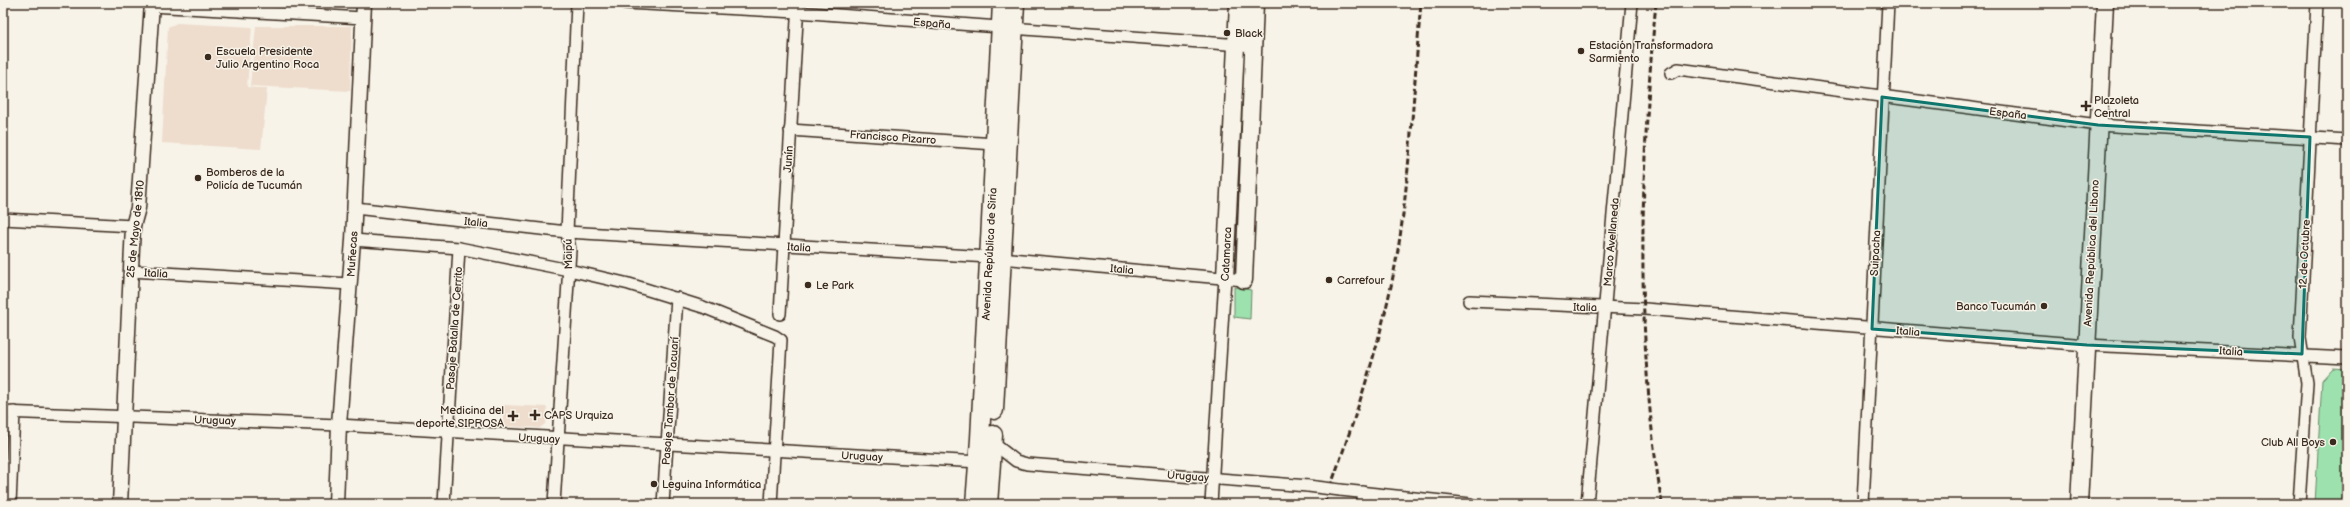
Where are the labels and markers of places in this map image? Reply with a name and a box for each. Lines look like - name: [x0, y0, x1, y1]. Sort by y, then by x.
- place label: Black: [1235, 27, 1263, 40]
- marker: Black: [1222, 28, 1232, 38]
- place label: Estación Transformadora Sarmiento: [1589, 39, 1713, 65]
- place label: Escuela Presidente Julio Argentino Roca: [216, 45, 319, 71]
- marker: Estación Transformadora Sarmiento: [1576, 46, 1586, 56]
- marker: Escuela Presidente Julio Argentino Roca: [203, 52, 213, 62]
- place label: Plazoleta Central: [2094, 94, 2139, 120]
- marker: Plazoleta Central: [2081, 101, 2091, 111]
- place label: Bomberos de la Policía de Tucumán: [206, 166, 302, 192]
- marker: Bomberos de la Policía de Tucumán: [193, 173, 203, 183]
- place label: Carrefour: [1337, 274, 1386, 287]
- marker: Carrefour: [1324, 275, 1334, 285]
- place label: Le Park: [816, 279, 854, 292]
- marker: Le Park: [803, 280, 813, 290]
- place label: Banco Tucumán: [1956, 300, 2036, 313]
- marker: Banco Tucumán: [2039, 301, 2049, 311]
- place label: Medicina del deporte SIPROSA: [416, 404, 504, 430]
- marker: CAPS Urquiza: [529, 409, 541, 421]
- place label: CAPS Urquiza: [544, 409, 613, 422]
- marker: Medicina del deporte SIPROSA: [507, 410, 519, 422]
- place label: Club All Boys: [2261, 436, 2326, 449]
- marker: Club All Boys: [2328, 437, 2338, 447]
- place label: Leguina Informática: [662, 478, 761, 491]
- marker: Leguina Informática: [649, 479, 659, 489]

